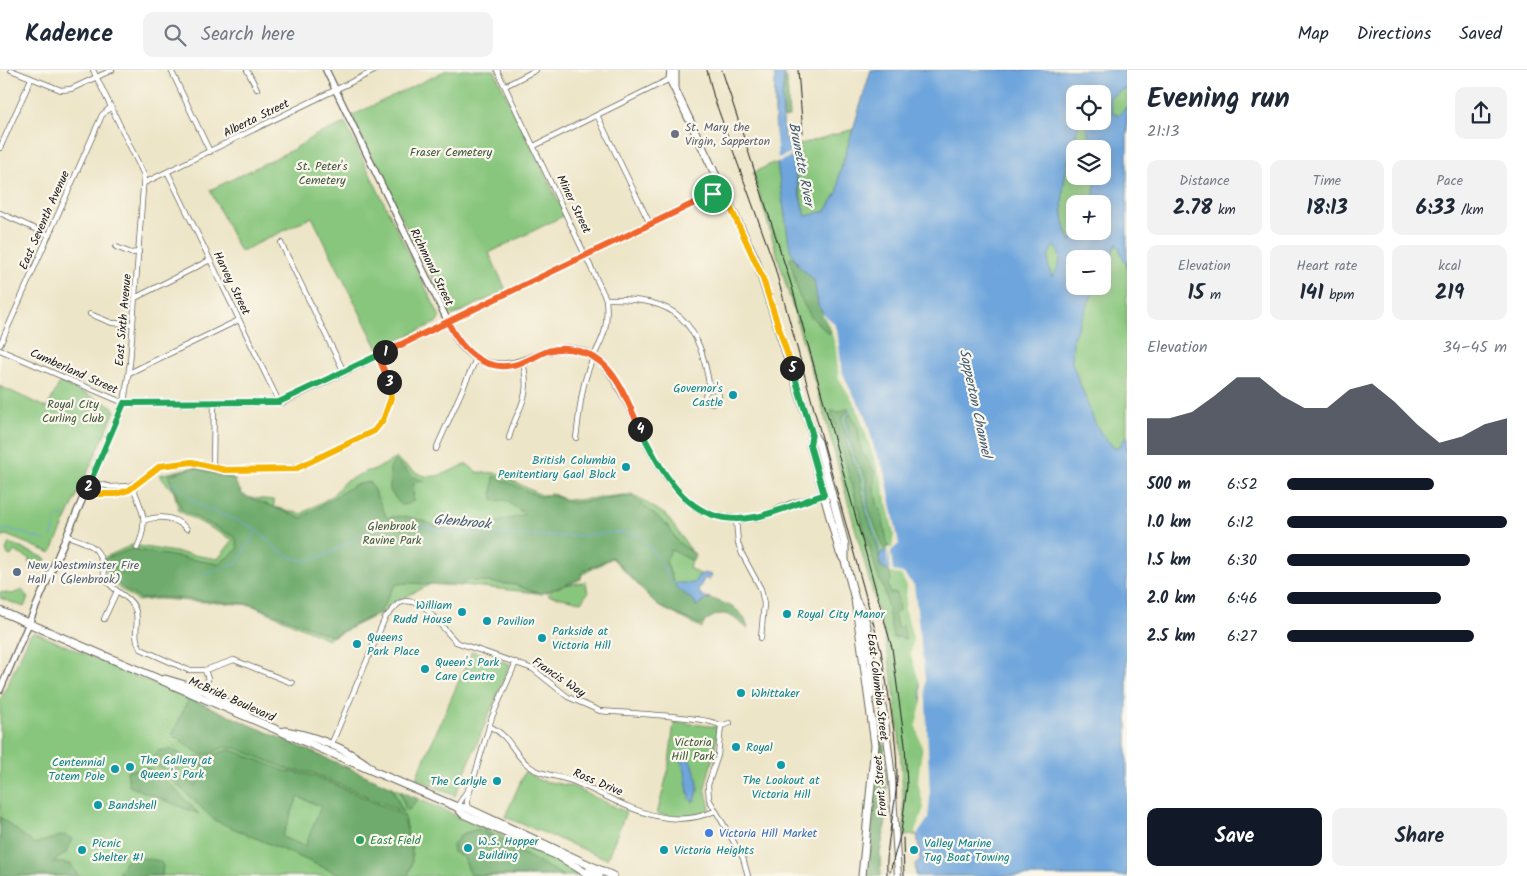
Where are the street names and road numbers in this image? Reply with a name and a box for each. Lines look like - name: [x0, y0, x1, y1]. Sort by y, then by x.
- street label: Alberta Street: [220, 94, 293, 143]
- street label: East Seventh Avenue: [14, 167, 75, 273]
- street label: Miner Street: [551, 172, 596, 237]
- street label: Richmond Street: [405, 225, 459, 310]
- street label: Harvey Street: [208, 248, 255, 319]
- street label: East Sixth Avenue: [110, 272, 137, 367]
- street label: Cumberland Street: [27, 344, 121, 399]
- street label: East Columbia Street: [861, 632, 894, 742]
- street label: Francis Way: [528, 652, 590, 703]
- street label: McBride Boulevard: [185, 672, 279, 728]
- street label: Front Street: [868, 754, 893, 818]
- street label: Ross Drive: [570, 763, 626, 802]

